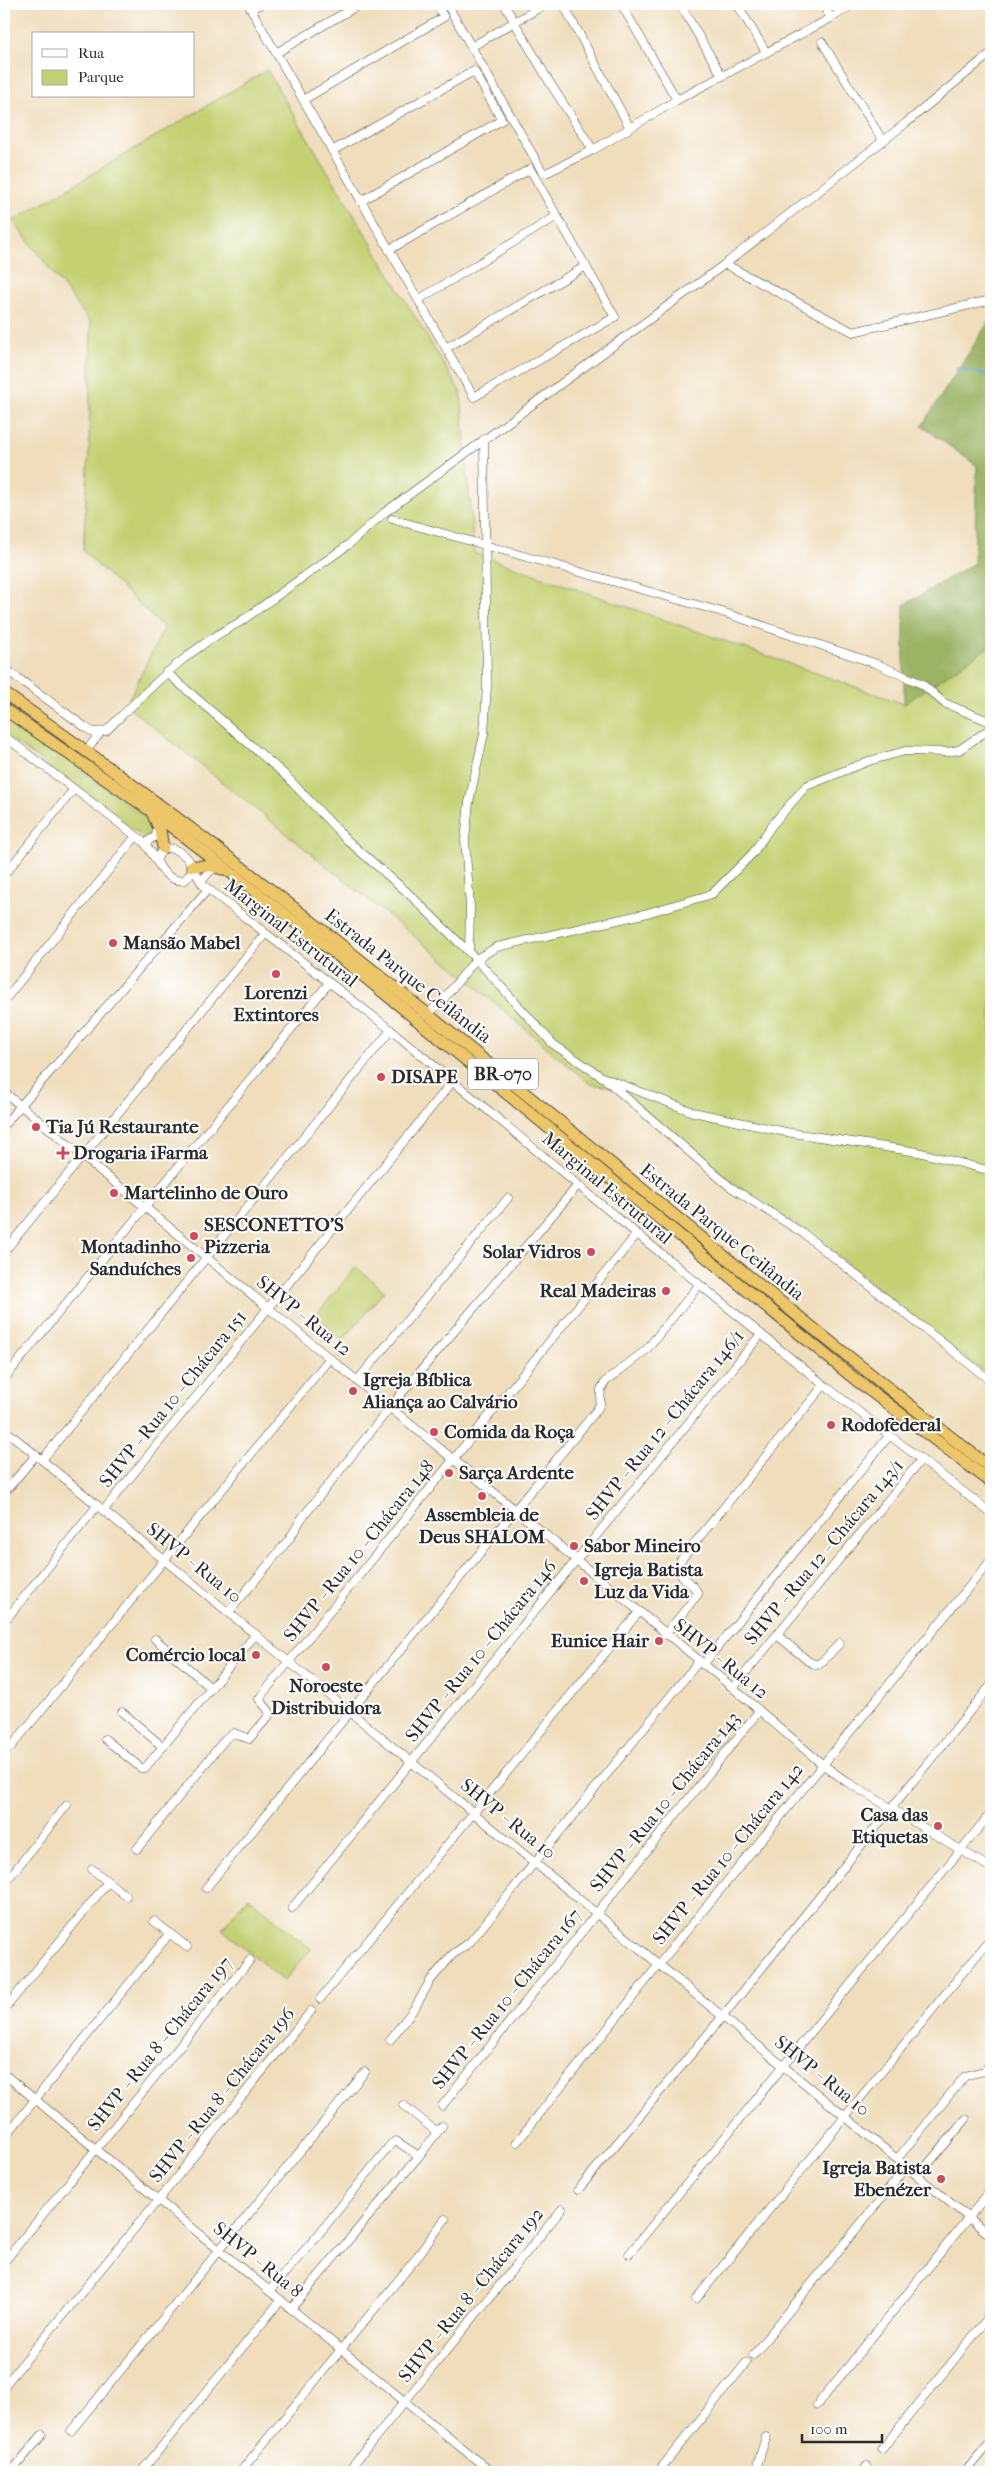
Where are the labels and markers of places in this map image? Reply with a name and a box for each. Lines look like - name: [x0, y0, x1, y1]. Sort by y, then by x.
- place label: Mansão Mabel: [122, 932, 241, 954]
- marker: Mansão Mabel: [107, 937, 119, 949]
- marker: Lorenzi Extintores: [270, 968, 282, 980]
- place label: Lorenzi Extintores: [233, 982, 319, 1026]
- place label: DISAPE: [391, 1066, 458, 1088]
- marker: DISAPE: [375, 1071, 387, 1083]
- place label: Tia Jú Restaurante: [45, 1116, 199, 1138]
- marker: Tia Jú Restaurante: [30, 1121, 42, 1133]
- place label: Drogaria iFarma: [73, 1142, 209, 1164]
- marker: Drogaria iFarma: [57, 1147, 69, 1159]
- place label: Martelinho de Ouro: [123, 1182, 288, 1204]
- marker: Martelinho de Ouro: [108, 1187, 120, 1199]
- place label: SESCONETTO'S Pizzeria: [204, 1214, 344, 1258]
- marker: SESCONETTO'S Pizzeria: [188, 1230, 200, 1242]
- place label: Montadinho Sanduíches: [80, 1236, 181, 1280]
- place label: Solar Vidros: [483, 1241, 581, 1263]
- marker: Solar Vidros: [585, 1246, 597, 1258]
- marker: Montadinho Sanduíches: [185, 1252, 197, 1264]
- place label: Real Madeiras: [540, 1280, 656, 1302]
- marker: Real Madeiras: [660, 1285, 672, 1297]
- place label: Igreja Bíblica Aliança ao Calvário: [362, 1369, 518, 1413]
- marker: Igreja Bíblica Aliança ao Calvário: [347, 1385, 359, 1397]
- place label: Rodofederal: [841, 1414, 942, 1436]
- marker: Rodofederal: [825, 1419, 837, 1431]
- place label: Comida da Roça: [444, 1421, 576, 1443]
- marker: Comida da Roça: [428, 1426, 440, 1438]
- place label: Sarça Ardente: [459, 1462, 574, 1484]
- marker: Sarça Ardente: [443, 1467, 455, 1479]
- marker: Assembleia de Deus SHALOM: [476, 1490, 488, 1502]
- place label: Assembleia de Deus SHALOM: [419, 1504, 546, 1548]
- place label: Sabor Mineiro: [584, 1535, 701, 1557]
- marker: Sabor Mineiro: [568, 1540, 580, 1552]
- place label: Igreja Batista Luz da Vida: [594, 1559, 704, 1603]
- marker: Igreja Batista Luz da Vida: [578, 1575, 590, 1587]
- place label: Eunice Hair: [551, 1630, 650, 1652]
- marker: Eunice Hair: [653, 1635, 665, 1647]
- place label: Comércio local: [126, 1644, 247, 1666]
- marker: Comércio local: [250, 1649, 262, 1661]
- marker: Noroeste Distribuidora: [320, 1661, 332, 1673]
- place label: Noroeste Distribuidora: [271, 1675, 382, 1719]
- place label: Casa das Etiquetas: [852, 1804, 928, 1848]
- marker: Casa das Etiquetas: [932, 1820, 944, 1832]
- place label: Igreja Batista Ebenézer: [822, 2157, 932, 2201]
- marker: Igreja Batista Ebenézer: [935, 2173, 947, 2185]

